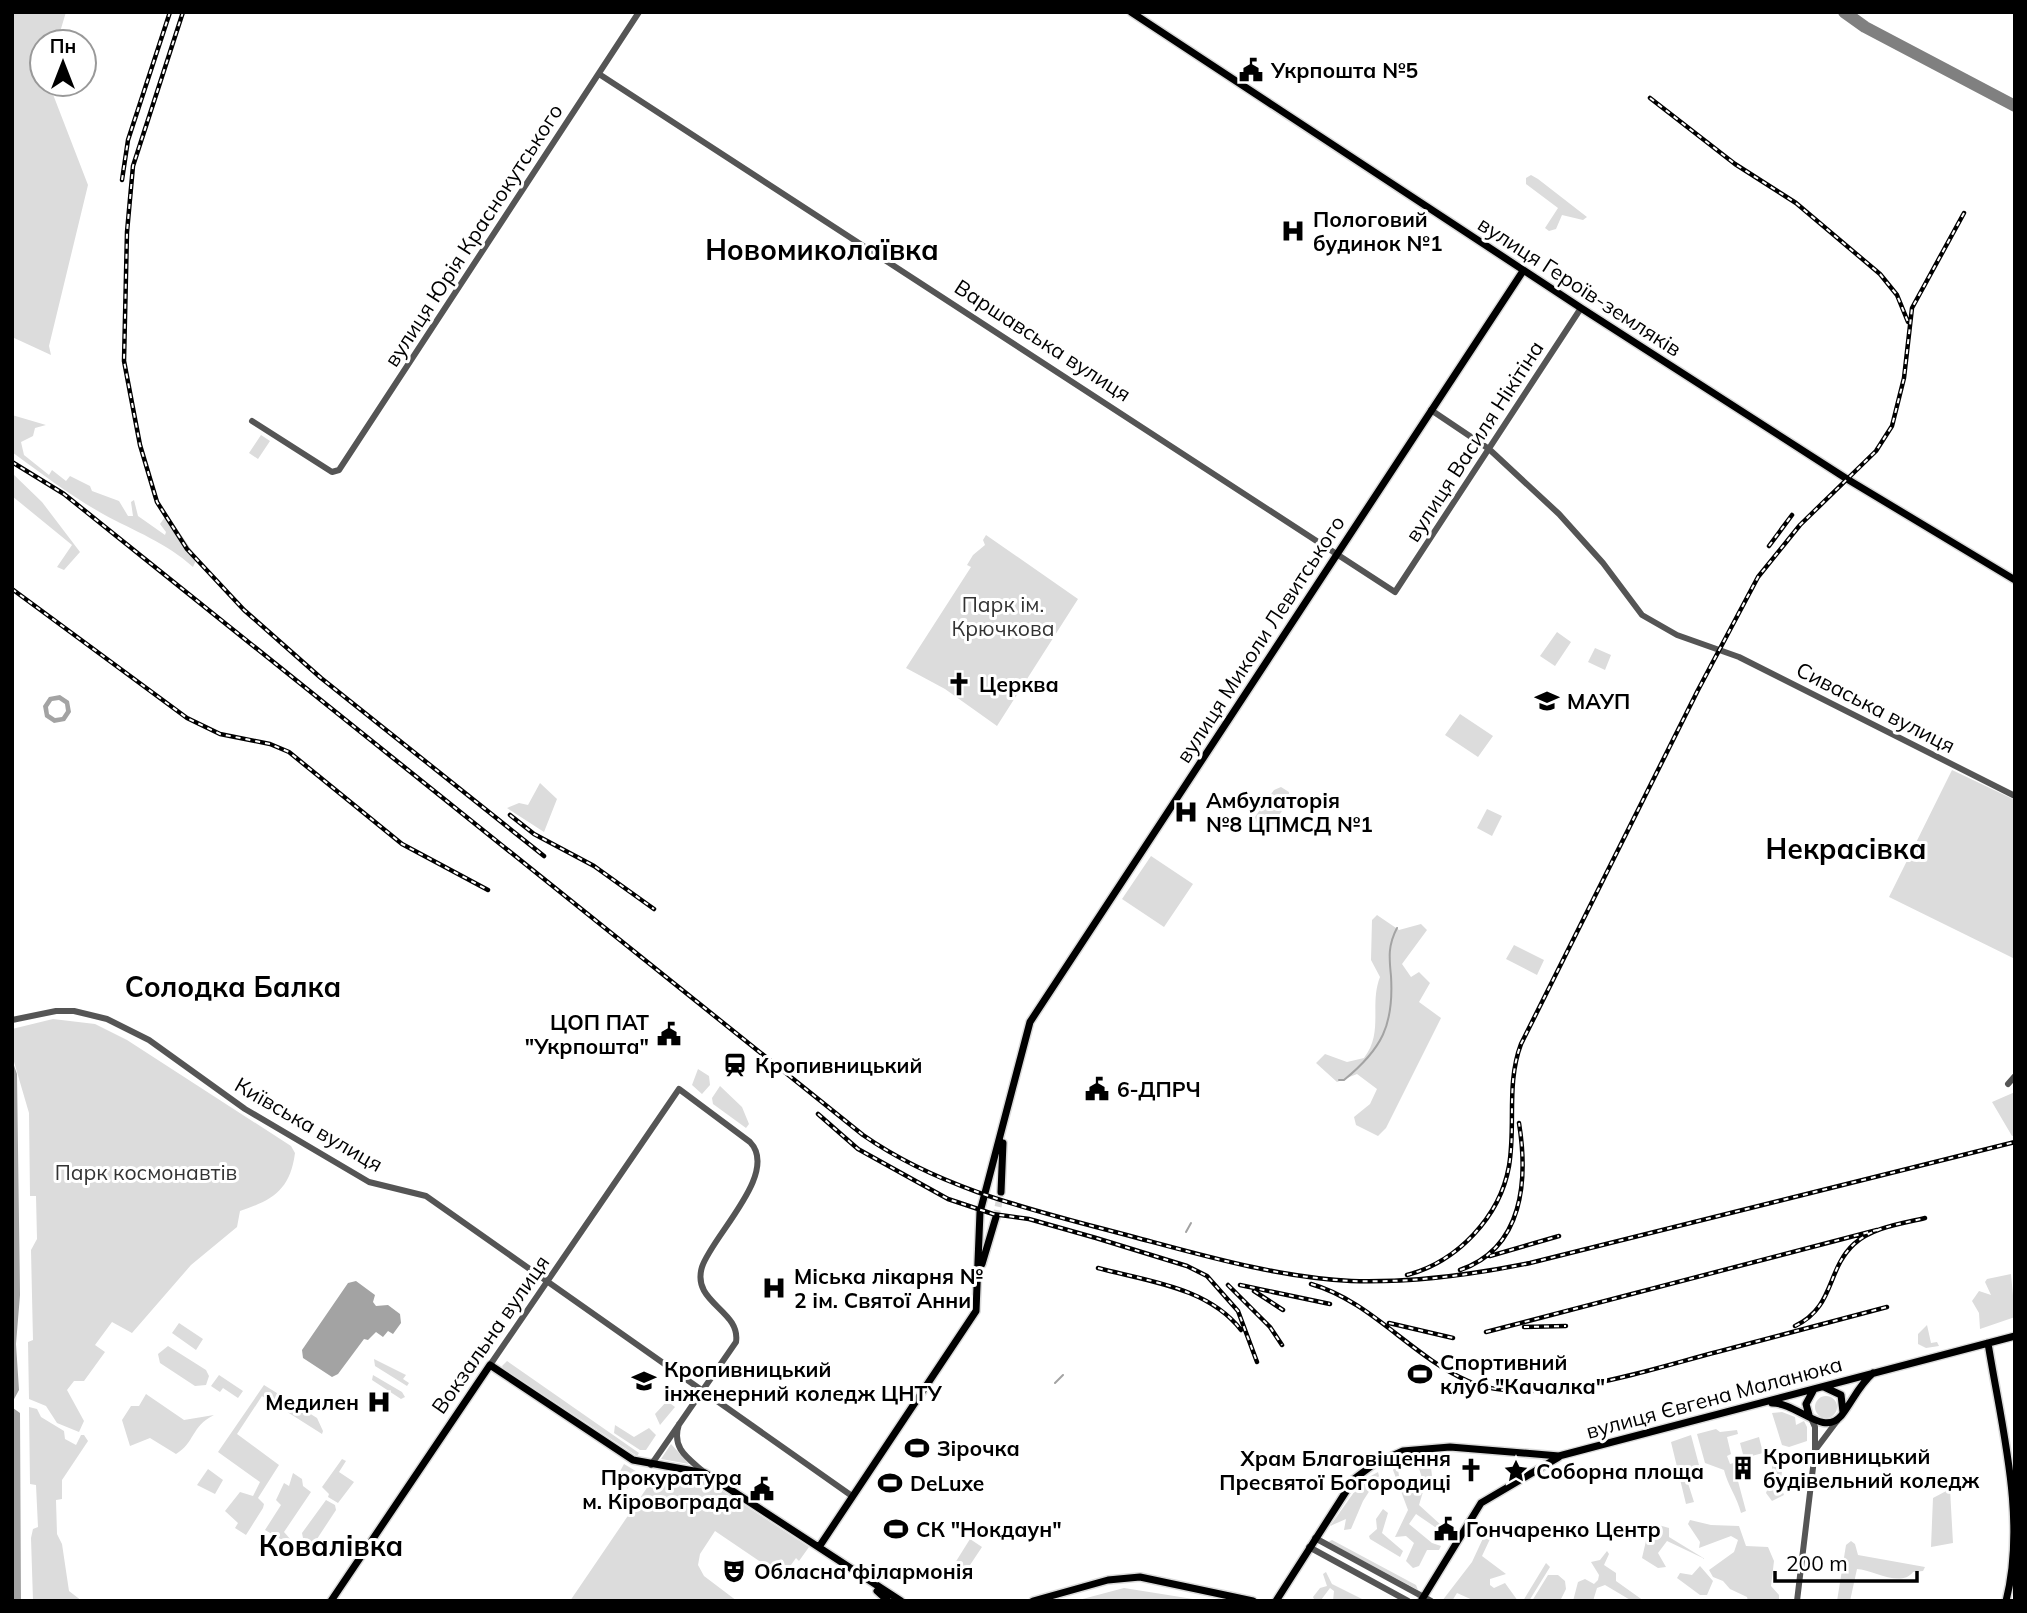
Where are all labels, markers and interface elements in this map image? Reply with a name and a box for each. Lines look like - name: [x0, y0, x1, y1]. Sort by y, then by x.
- north arrow: [28, 28, 98, 98]
- text: Пн: [50, 34, 76, 58]
- public building icon: Укрпошта №5: [1237, 56, 1265, 84]
- place label: Укрпошта №5: [1270, 57, 1418, 83]
- street label: вулиця Юрія Краснокутського: [378, 99, 568, 371]
- place label: Пологовий будинок №1: [1313, 206, 1443, 256]
- street label: вулиця Героїв-земляків: [1473, 210, 1687, 362]
- hospital icon: Пологовий будинок №1: [1279, 217, 1307, 245]
- district label: Новомиколаївка: [705, 232, 939, 267]
- street label: Варшавська вулиця: [950, 273, 1136, 407]
- street label: вулиця Василя Нікітіна: [1399, 336, 1549, 546]
- street label: вулиця Миколи Левитського: [1170, 510, 1350, 768]
- park label: Парк ім. Крючкова: [952, 591, 1054, 641]
- street label: Сиваська вулиця: [1792, 656, 1960, 758]
- church icon: Церква: [945, 670, 973, 698]
- place label: Церква: [979, 671, 1059, 697]
- school or university icon: МАУП: [1533, 687, 1561, 715]
- place label: МАУП: [1567, 688, 1630, 714]
- place label: Амбулаторія №8 ЦПМСД №1: [1206, 787, 1373, 837]
- hospital icon: Амбулаторія №8 ЦПМСД №1: [1172, 798, 1200, 826]
- district label: Некрасівка: [1765, 831, 1927, 866]
- district label: Солодка Балка: [125, 969, 341, 1004]
- place label: ЦОП ПАТ "Укрпошта": [525, 1009, 649, 1059]
- public building icon: ЦОП ПАТ "Укрпошта": [655, 1020, 683, 1048]
- station icon: Кропивницький: [721, 1051, 749, 1079]
- place label: Кропивницький: [755, 1052, 922, 1078]
- street label: Київська вулиця: [230, 1071, 388, 1177]
- public building icon: 6-ДПРЧ: [1083, 1075, 1111, 1103]
- place label: 6-ДПРЧ: [1117, 1076, 1201, 1102]
- park label: Парк космонавтів: [55, 1159, 237, 1185]
- street label: Вокзальна вулиця: [426, 1250, 554, 1418]
- place label: Міська лікарня № 2 ім. Святої Анни: [794, 1263, 983, 1313]
- hospital icon: Міська лікарня № 2 ім. Святої Анни: [760, 1274, 788, 1302]
- place label: Спортивний клуб "Качалка": [1440, 1349, 1605, 1399]
- street label: вулиця Євгена Маланюка: [1583, 1350, 1845, 1444]
- place label: Кропивницький інженерний коледж ЦНТУ: [664, 1356, 942, 1406]
- sports icon: Спортивний клуб "Качалка": [1406, 1360, 1434, 1388]
- school or university icon: Кропивницький інженерний коледж ЦНТУ: [630, 1367, 658, 1395]
- hospital icon: Медилен: [365, 1388, 393, 1416]
- place label: Медилен: [265, 1389, 359, 1415]
- sports icon: Зірочка: [903, 1434, 931, 1462]
- place label: Зірочка: [937, 1435, 1020, 1461]
- place label: Кропивницький будівельний коледж: [1763, 1443, 1980, 1493]
- place label: Храм Благовіщення Пресвятої Богородиці: [1219, 1445, 1451, 1495]
- building icon: Кропивницький будівельний коледж: [1729, 1454, 1757, 1482]
- church icon: Храм Благовіщення Пресвятої Богородиці: [1457, 1456, 1485, 1484]
- place icon: Соборна площа: [1502, 1457, 1530, 1485]
- place label: Соборна площа: [1536, 1458, 1704, 1484]
- place label: Прокуратура м. Кіровограда: [582, 1464, 742, 1514]
- sports icon: DeLuxe: [876, 1469, 904, 1497]
- place label: DeLuxe: [910, 1470, 984, 1496]
- public building icon: Прокуратура м. Кіровограда: [748, 1475, 776, 1503]
- sports icon: СК "Нокдаун": [882, 1515, 910, 1543]
- public building icon: Гончаренко Центр: [1432, 1515, 1460, 1543]
- place label: СК "Нокдаун": [916, 1516, 1062, 1542]
- place label: Гончаренко Центр: [1466, 1516, 1661, 1542]
- district label: Ковалівка: [259, 1528, 403, 1563]
- scale bar: [1775, 1540, 1917, 1584]
- text: 200 m: [1786, 1550, 1848, 1576]
- theatre icon: Обласна філармонія: [720, 1557, 748, 1585]
- place label: Обласна філармонія: [754, 1558, 973, 1584]

